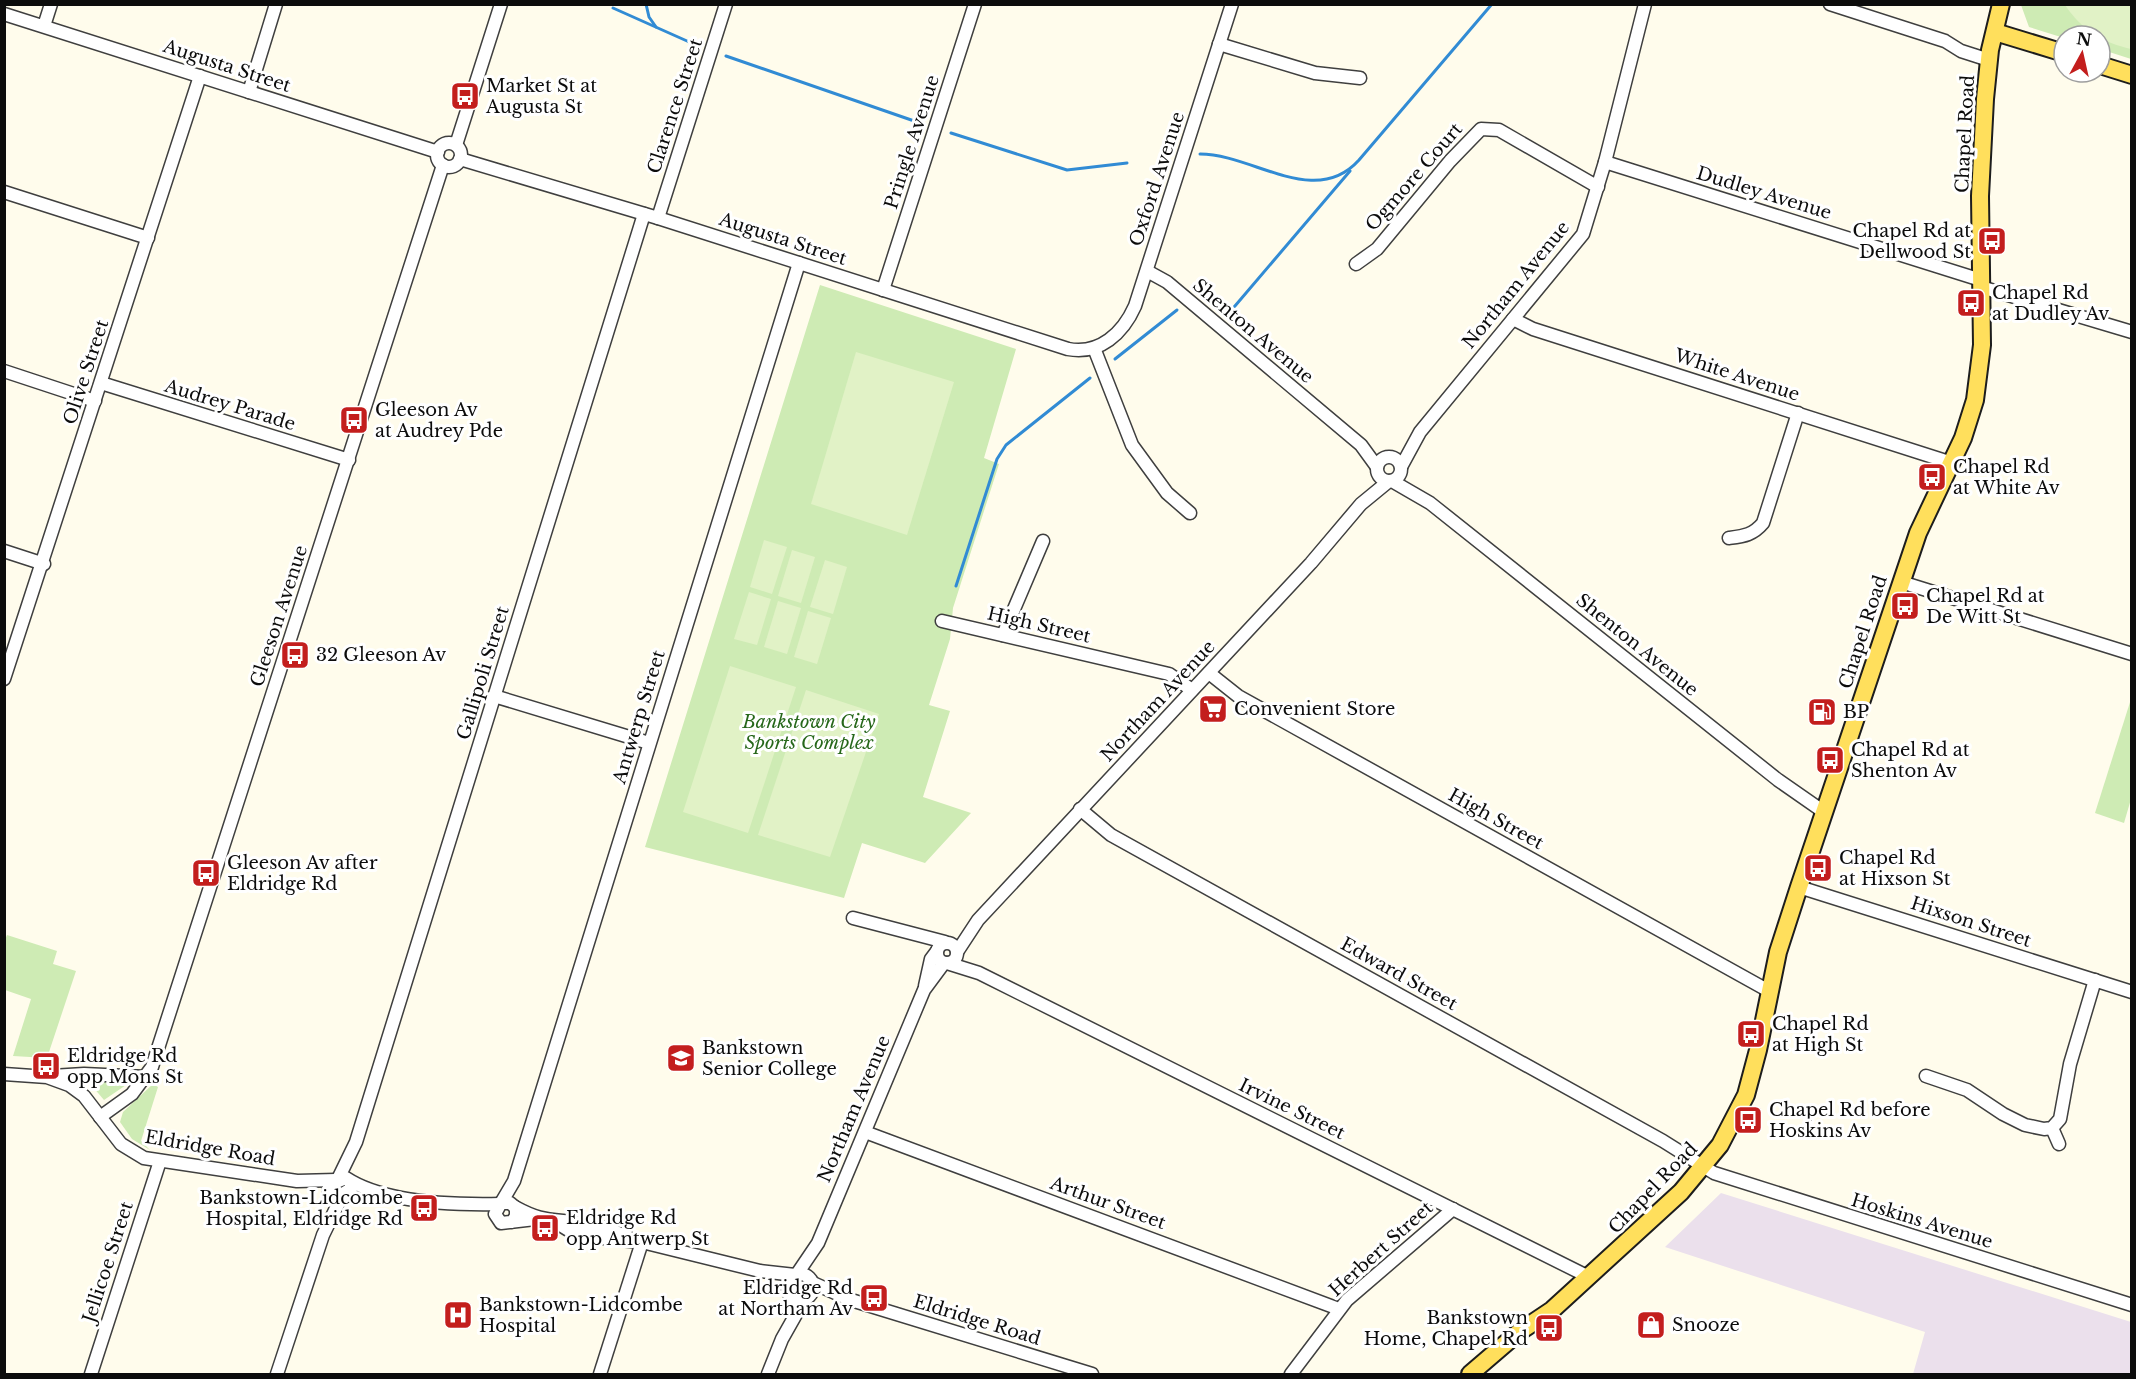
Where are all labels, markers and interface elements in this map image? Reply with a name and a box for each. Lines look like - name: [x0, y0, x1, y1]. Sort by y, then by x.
- north arrow: [2052, 24, 2112, 84]
- text: N: [2075, 28, 2093, 50]
- street label: Augusta Street: [160, 35, 294, 97]
- street label: Clarence Street: [643, 36, 707, 176]
- street label: Pringle Avenue: [880, 72, 944, 212]
- street label: Chapel Road: [1951, 74, 1979, 194]
- place label: Market St at Augusta St: [485, 75, 597, 118]
- bus stop icon: Market St at Augusta St: [449, 80, 481, 112]
- street label: Oxford Avenue: [1125, 109, 1189, 249]
- street label: Ogmore Court: [1361, 118, 1467, 236]
- street label: Dudley Avenue: [1694, 162, 1834, 224]
- street label: Augusta Street: [716, 208, 850, 270]
- street label: Northam Avenue: [1458, 217, 1574, 353]
- place label: Chapel Rd at Dellwood St: [1853, 220, 1971, 263]
- bus stop icon: Chapel Rd at Dellwood St: [1976, 225, 2008, 257]
- street label: Shenton Avenue: [1188, 274, 1318, 388]
- place label: Chapel Rd at Dudley Av: [1992, 282, 2109, 325]
- bus stop icon: Chapel Rd at Dudley Av: [1955, 287, 1987, 319]
- street label: Olive Street: [59, 317, 113, 427]
- street label: White Avenue: [1671, 344, 1802, 406]
- street label: Audrey Parade: [161, 374, 298, 435]
- place label: Gleeson Av at Audrey Pde: [375, 399, 503, 442]
- bus stop icon: Gleeson Av at Audrey Pde: [338, 404, 370, 436]
- place label: Chapel Rd at White Av: [1953, 456, 2060, 499]
- bus stop icon: Chapel Rd at White Av: [1916, 461, 1948, 493]
- street label: Gleeson Avenue: [246, 542, 312, 690]
- street label: Chapel Road: [1834, 572, 1892, 692]
- place label: Chapel Rd at De Witt St: [1926, 585, 2045, 628]
- street label: Shenton Avenue: [1572, 589, 1702, 701]
- bus stop icon: Chapel Rd at De Witt St: [1889, 590, 1921, 622]
- street label: High Street: [985, 602, 1093, 648]
- street label: Gallipoli Street: [452, 603, 514, 743]
- street label: Northam Avenue: [1096, 636, 1220, 766]
- bus stop icon: 32 Gleeson Av: [279, 639, 311, 671]
- place label: 32 Gleeson Av: [316, 644, 446, 666]
- street label: Antwerp Street: [608, 647, 670, 787]
- supermarket icon: Convenient Store: [1197, 693, 1229, 725]
- fuel station icon: BP: [1806, 696, 1838, 728]
- place label: Convenient Store: [1234, 698, 1395, 720]
- place label: BP: [1843, 701, 1869, 723]
- park label: Bankstown City Sports Complex: [742, 711, 876, 754]
- place label: Chapel Rd at Shenton Av: [1851, 739, 1970, 782]
- bus stop icon: Chapel Rd at Shenton Av: [1814, 744, 1846, 776]
- street label: High Street: [1445, 784, 1548, 854]
- place label: Chapel Rd at Hixson St: [1839, 847, 1951, 890]
- place label: Gleeson Av after Eldridge Rd: [227, 852, 378, 895]
- bus stop icon: Chapel Rd at Hixson St: [1802, 852, 1834, 884]
- bus stop icon: Gleeson Av after Eldridge Rd: [190, 857, 222, 889]
- street label: Hixson Street: [1908, 892, 2034, 952]
- street label: Edward Street: [1337, 933, 1461, 1015]
- place label: Chapel Rd at High St: [1772, 1013, 1869, 1056]
- bus stop icon: Chapel Rd at High St: [1735, 1018, 1767, 1050]
- street label: Northam Avenue: [813, 1032, 895, 1186]
- place label: Bankstown Senior College: [702, 1037, 837, 1080]
- school or university icon: Bankstown Senior College: [665, 1042, 697, 1074]
- place label: Eldridge Rd opp Mons St: [67, 1045, 184, 1088]
- bus stop icon: Eldridge Rd opp Mons St: [30, 1050, 62, 1082]
- street label: Irvine Street: [1235, 1074, 1349, 1144]
- place label: Chapel Rd before Hoskins Av: [1769, 1099, 1930, 1142]
- bus stop icon: Chapel Rd before Hoskins Av: [1732, 1104, 1764, 1136]
- street label: Eldridge Road: [143, 1126, 277, 1170]
- street label: Chapel Road: [1604, 1138, 1702, 1238]
- street label: Arthur Street: [1046, 1172, 1169, 1234]
- place label: Bankstown-Lidcombe Hospital, Eldridge Rd: [199, 1187, 403, 1230]
- street label: Hoskins Avenue: [1849, 1189, 1995, 1253]
- bus stop icon: Bankstown-Lidcombe Hospital, Eldridge Rd: [408, 1192, 440, 1224]
- street label: Herbert Street: [1325, 1197, 1438, 1301]
- street label: Jellicoe Street: [77, 1199, 138, 1327]
- place label: Eldridge Rd opp Antwerp St: [566, 1207, 710, 1250]
- bus stop icon: Eldridge Rd opp Antwerp St: [529, 1212, 561, 1244]
- place label: Eldridge Rd at Northam Av: [718, 1277, 853, 1320]
- bus stop icon: Eldridge Rd at Northam Av: [858, 1282, 890, 1314]
- street label: Eldridge Road: [911, 1290, 1043, 1350]
- place label: Bankstown-Lidcombe Hospital: [479, 1294, 683, 1337]
- hospital icon: Bankstown-Lidcombe Hospital: [442, 1299, 474, 1331]
- place label: Bankstown Home, Chapel Rd: [1364, 1307, 1528, 1350]
- shop icon: Snooze: [1635, 1309, 1667, 1341]
- bus stop icon: Bankstown Home, Chapel Rd: [1533, 1312, 1565, 1344]
- place label: Snooze: [1672, 1314, 1740, 1336]

